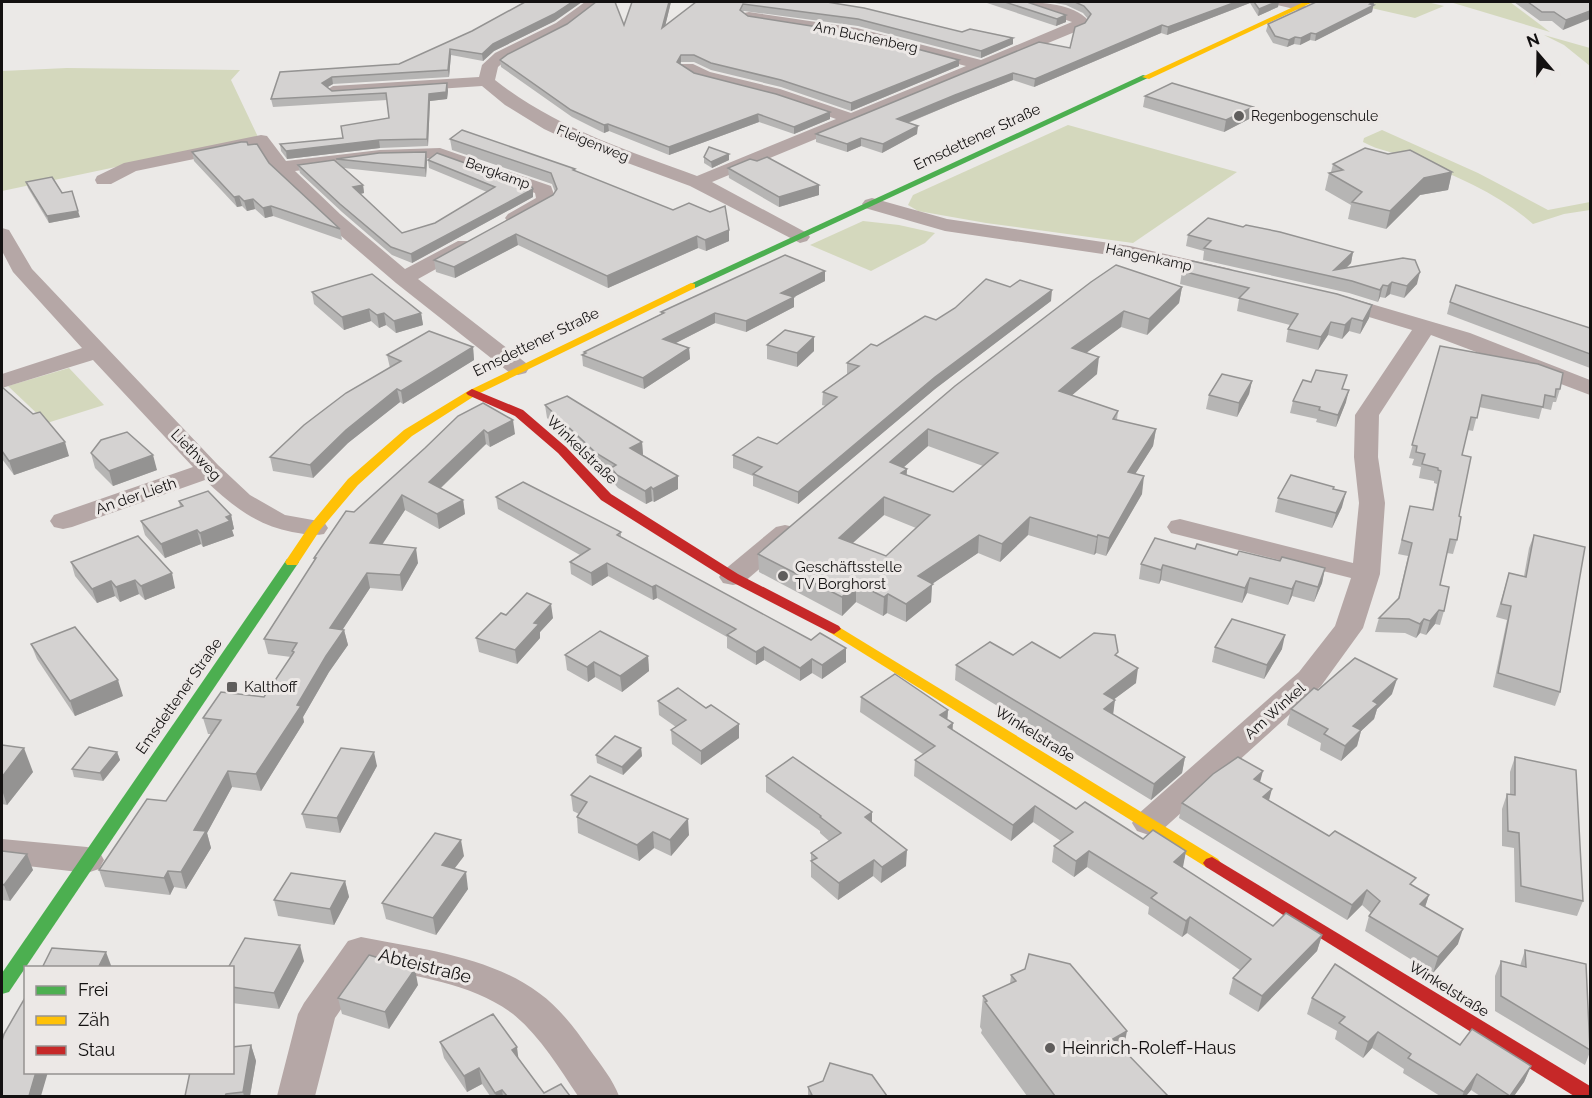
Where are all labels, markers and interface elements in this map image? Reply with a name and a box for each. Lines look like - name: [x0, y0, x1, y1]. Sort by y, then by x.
- street label: Am Buchenberg: [812, 18, 920, 56]
- north arrow: [1508, 24, 1568, 84]
- text: N: [1524, 29, 1542, 51]
- street label: Emsdettener Straße: [911, 100, 1043, 174]
- place label: Regenbogenschule: [1251, 108, 1378, 124]
- marker: Regenbogenschule: [1232, 109, 1246, 123]
- street label: Fleigenweg: [555, 121, 631, 165]
- street label: Bergkamp: [464, 154, 533, 192]
- street label: Hangenkamp: [1104, 240, 1194, 274]
- street label: Emsdettener Straße: [470, 304, 602, 380]
- street label: Winkelstraße: [543, 412, 621, 488]
- street label: Liethweg: [167, 426, 225, 484]
- street label: An der Lieth: [93, 474, 179, 518]
- place label: Geschäftsstelle TV Borghorst: [795, 558, 902, 593]
- marker: Geschäftsstelle TV Borghorst: [776, 569, 790, 583]
- street label: Emsdettener Straße: [132, 634, 226, 758]
- place label: Kalthoff: [244, 678, 297, 696]
- street label: Am Winkel: [1241, 678, 1310, 743]
- marker: Kalthoff: [225, 680, 239, 694]
- street label: Winkelstraße: [992, 702, 1078, 766]
- street label: Abteistraße: [377, 944, 474, 987]
- street label: Winkelstraße: [1406, 957, 1492, 1021]
- legend: [24, 966, 234, 1074]
- text: Frei: [78, 979, 108, 1000]
- text: Zäh: [78, 1009, 110, 1030]
- place label: Heinrich-Roleff-Haus: [1062, 1037, 1236, 1058]
- text: Stau: [78, 1039, 115, 1060]
- marker: Heinrich-Roleff-Haus: [1043, 1041, 1057, 1055]

